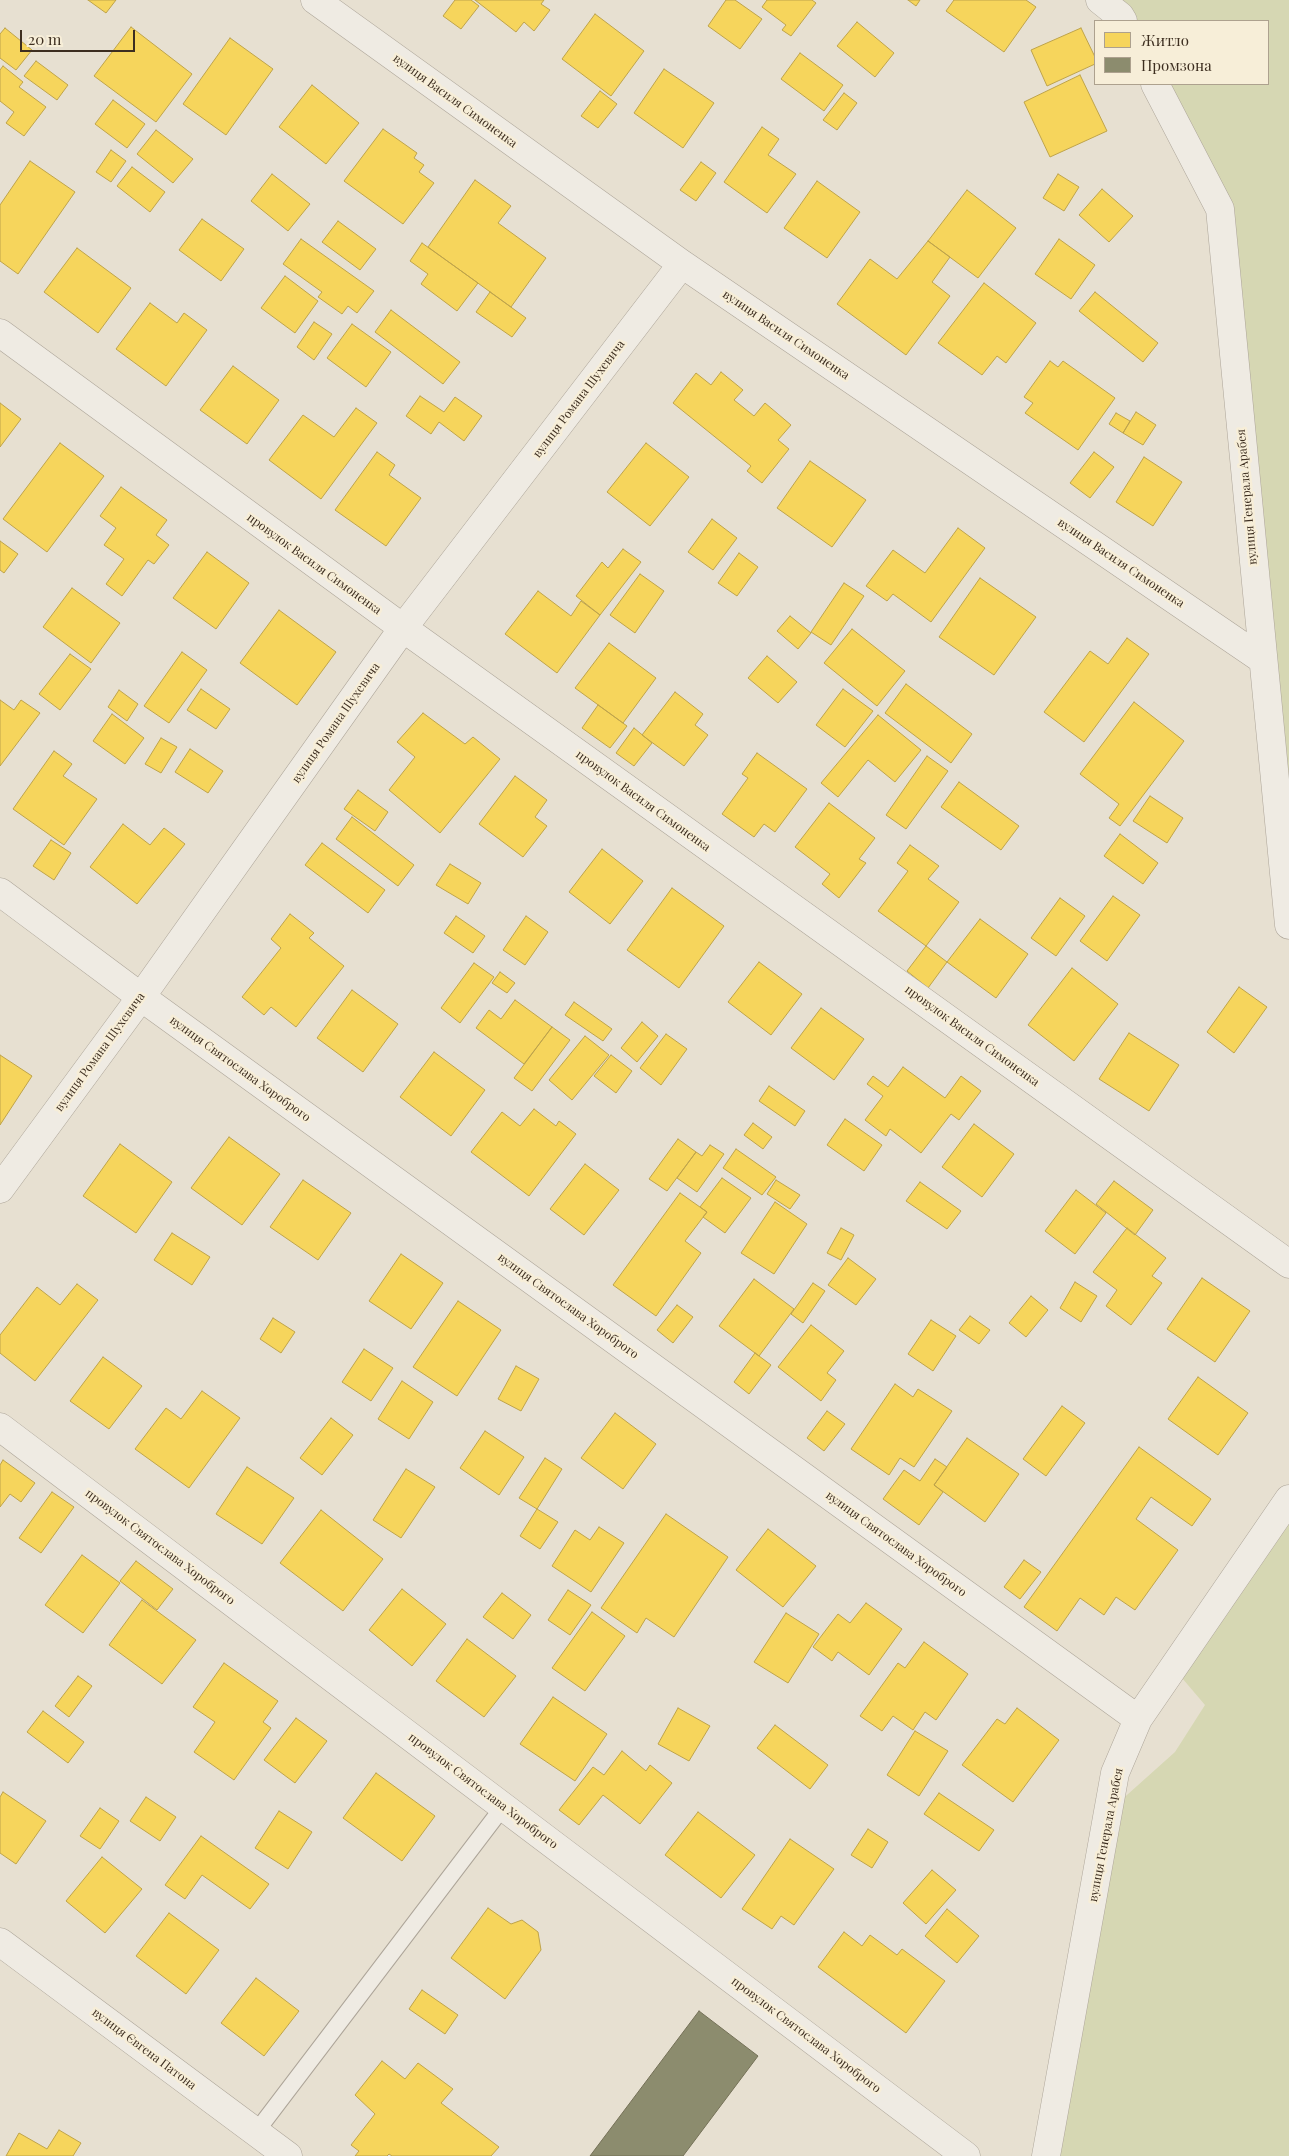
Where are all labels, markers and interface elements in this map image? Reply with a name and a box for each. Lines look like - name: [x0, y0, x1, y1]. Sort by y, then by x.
- scale bar: [22, 20, 138, 52]
- legend: [1094, 20, 1269, 85]
- text: 20 m: [28, 29, 61, 49]
- text: Житло: [1141, 30, 1189, 50]
- street label: вулиця Василя Симоненка: [390, 51, 520, 151]
- text: Промзона: [1141, 55, 1212, 75]
- street label: вулиця Василя Симоненка: [720, 287, 852, 383]
- street label: вулиця Романа Шухевича: [530, 337, 628, 461]
- street label: вулиця Генерала Арабея: [1234, 429, 1260, 565]
- street label: провулок Василя Симоненка: [244, 510, 384, 618]
- street label: вулиця Василя Симоненка: [1055, 515, 1187, 611]
- street label: вулиця Романа Шухевича: [289, 660, 383, 786]
- street label: провулок Василя Симоненка: [573, 747, 713, 855]
- street label: провулок Василя Симоненка: [902, 982, 1042, 1090]
- street label: вулиця Романа Шухевича: [52, 990, 148, 1114]
- street label: вулиця Святослава Хороброго: [167, 1013, 313, 1125]
- street label: вулиця Святослава Хороброго: [495, 1250, 641, 1362]
- street label: провулок Святослава Хороброго: [82, 1486, 238, 1608]
- street label: вулиця Святослава Хороброго: [823, 1488, 969, 1600]
- street label: провулок Святослава Хороброго: [405, 1730, 561, 1852]
- street label: вулиця Генерала Арабея: [1086, 1767, 1126, 1903]
- street label: провулок Святослава Хороброго: [728, 1974, 884, 2096]
- street label: вулиця Євгена Патона: [89, 2005, 199, 2093]

